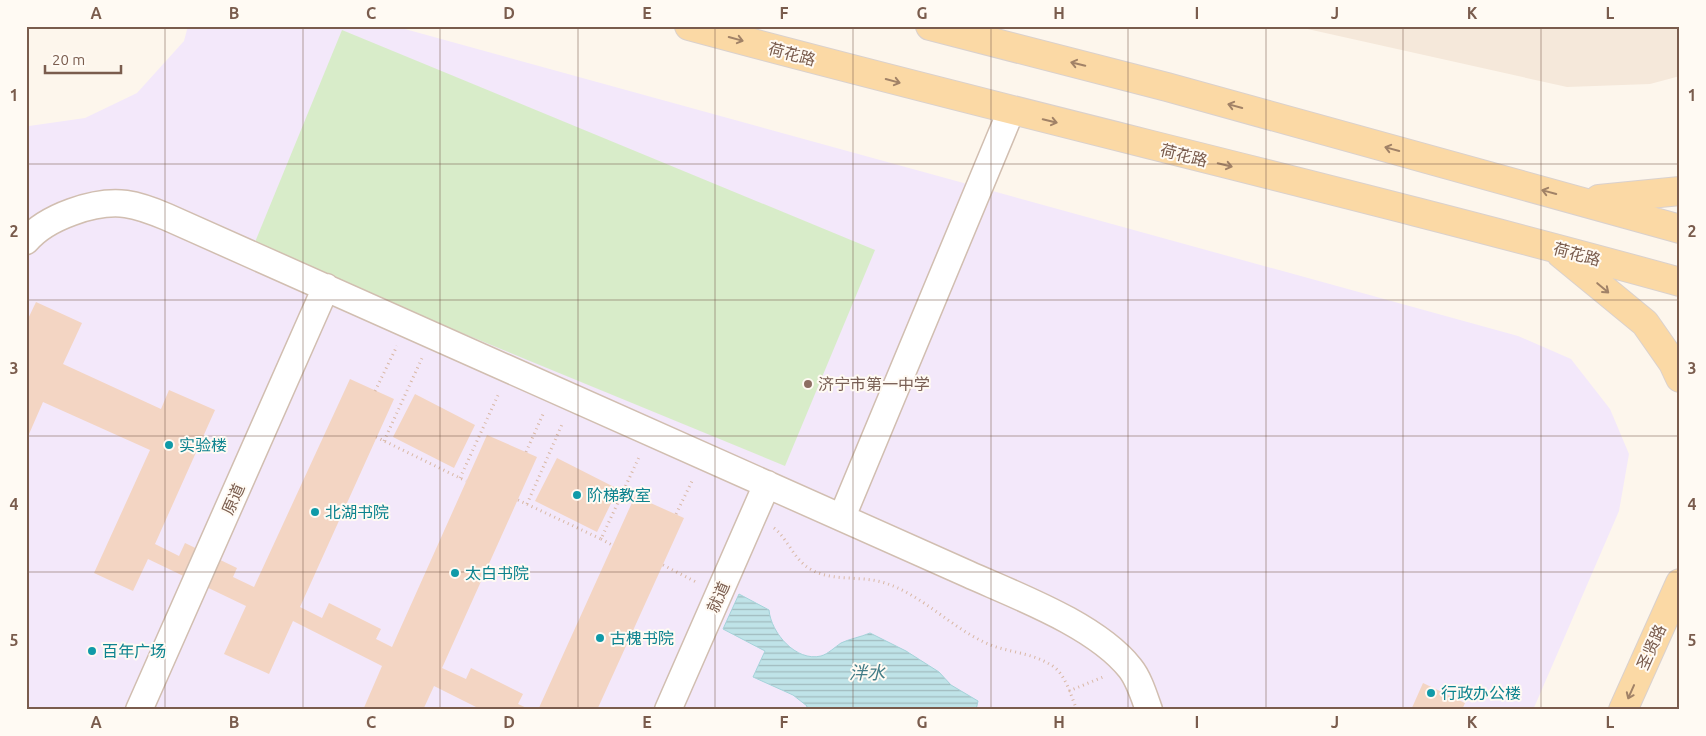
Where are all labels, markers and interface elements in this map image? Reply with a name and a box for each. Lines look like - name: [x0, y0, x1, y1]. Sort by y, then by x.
- text: A: [90, 4, 102, 22]
- text: B: [229, 4, 239, 22]
- text: C: [366, 4, 376, 22]
- text: D: [503, 4, 515, 22]
- text: E: [642, 4, 652, 22]
- text: F: [780, 4, 789, 22]
- text: G: [916, 4, 928, 22]
- text: H: [1053, 4, 1065, 22]
- text: I: [1195, 4, 1199, 22]
- text: J: [1331, 4, 1339, 22]
- text: K: [1467, 4, 1478, 22]
- text: L: [1606, 4, 1615, 22]
- one-way arrow: [727, 35, 743, 44]
- street label: 荷花路: [766, 39, 818, 69]
- scale bar: [45, 42, 121, 74]
- text: 20 m: [52, 51, 85, 68]
- one-way arrow: [1071, 59, 1087, 68]
- one-way arrow: [884, 76, 900, 86]
- text: 1: [9, 86, 19, 104]
- text: 1: [1687, 86, 1697, 104]
- one-way arrow: [1228, 100, 1244, 110]
- one-way arrow: [1042, 117, 1058, 126]
- street label: 荷花路: [1159, 140, 1209, 170]
- one-way arrow: [1384, 143, 1400, 153]
- one-way arrow: [1216, 161, 1232, 170]
- one-way arrow: [1541, 187, 1557, 196]
- text: 2: [9, 222, 19, 240]
- text: 2: [1687, 222, 1697, 240]
- street label: 荷花路: [1551, 239, 1603, 269]
- one-way arrow: [1597, 283, 1610, 294]
- text: 3: [9, 359, 19, 377]
- text: 3: [1687, 359, 1697, 377]
- place label: 济宁市第一中学: [818, 375, 930, 393]
- marker: 济宁市第一中学: [802, 378, 814, 390]
- place label: 实验楼: [179, 436, 227, 454]
- marker: 实验楼: [163, 439, 175, 451]
- street label: 原道: [218, 481, 248, 517]
- place label: 阶梯教室: [587, 486, 651, 504]
- marker: 阶梯教室: [571, 489, 583, 501]
- text: 4: [9, 495, 19, 513]
- text: 4: [1687, 495, 1697, 513]
- place label: 北湖书院: [325, 503, 389, 521]
- marker: 北湖书院: [309, 506, 321, 518]
- place label: 太白书院: [465, 564, 529, 582]
- marker: 太白书院: [449, 567, 461, 579]
- street label: 就道: [703, 579, 733, 615]
- street label: 圣贤路: [1633, 621, 1669, 673]
- place label: 古槐书院: [610, 629, 674, 647]
- text: 5: [9, 631, 19, 649]
- text: 5: [1687, 631, 1697, 649]
- marker: 古槐书院: [594, 632, 606, 644]
- place label: 百年广场: [102, 642, 166, 660]
- marker: 百年广场: [86, 645, 98, 657]
- water label: 泮水: [849, 662, 886, 682]
- place label: 行政办公楼: [1441, 684, 1521, 702]
- one-way arrow: [1626, 684, 1635, 699]
- marker: 行政办公楼: [1425, 687, 1437, 699]
- text: A: [90, 713, 102, 731]
- text: B: [229, 713, 239, 731]
- text: C: [366, 713, 376, 731]
- text: D: [503, 713, 515, 731]
- text: E: [642, 713, 652, 731]
- text: F: [780, 713, 789, 731]
- text: G: [916, 713, 928, 731]
- text: H: [1053, 713, 1065, 731]
- text: I: [1195, 713, 1199, 731]
- text: J: [1331, 713, 1339, 731]
- text: K: [1467, 713, 1478, 731]
- text: L: [1606, 713, 1615, 731]

